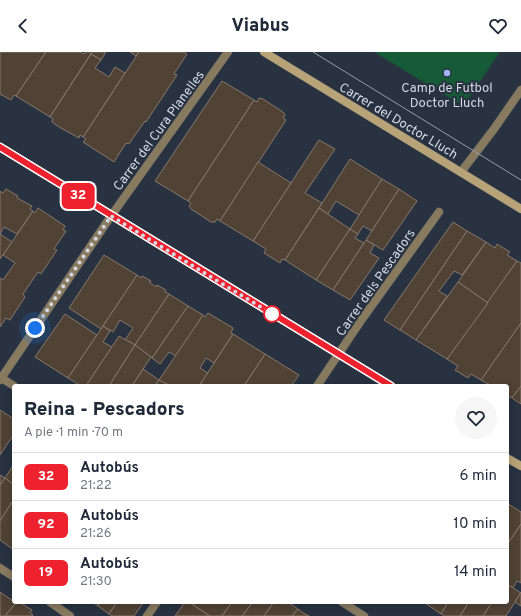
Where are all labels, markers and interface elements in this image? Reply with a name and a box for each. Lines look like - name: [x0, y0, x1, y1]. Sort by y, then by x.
- icon: back: [12, 15, 34, 37]
- text: Viabus: [231, 15, 290, 38]
- icon: heart: [487, 15, 509, 37]
- street label: Carrer del Cura Planelles: [111, 68, 209, 194]
- marker: Camp de Futbol Doctor Lluch: [442, 68, 452, 78]
- street label: Carrer del Doctor Lluch: [336, 80, 460, 163]
- place label: Camp de Futbol Doctor Lluch: [401, 81, 493, 112]
- line badge: 32: [60, 183, 96, 209]
- text: 32: [70, 187, 86, 204]
- street label: Carrer dels Pescadors: [334, 226, 420, 340]
- unlabelled marker: [263, 305, 281, 323]
- your location: [25, 318, 45, 338]
- button: heart: [455, 397, 497, 439]
- text: Reina - Pescadors: [24, 398, 185, 422]
- text: A pie · 1 min · 70 m: [24, 425, 123, 441]
- text: Autobús: [80, 459, 139, 478]
- text: 6 min: [460, 467, 497, 486]
- text: 32: [38, 468, 54, 485]
- text: 21:22: [80, 478, 112, 494]
- text: Autobús: [80, 507, 139, 526]
- text: 10 min: [453, 515, 497, 534]
- text: 92: [37, 516, 55, 533]
- text: 21:26: [80, 526, 111, 542]
- text: Autobús: [80, 555, 139, 574]
- text: 14 min: [454, 563, 497, 582]
- text: 19: [39, 564, 53, 581]
- text: 21:30: [80, 574, 112, 590]

